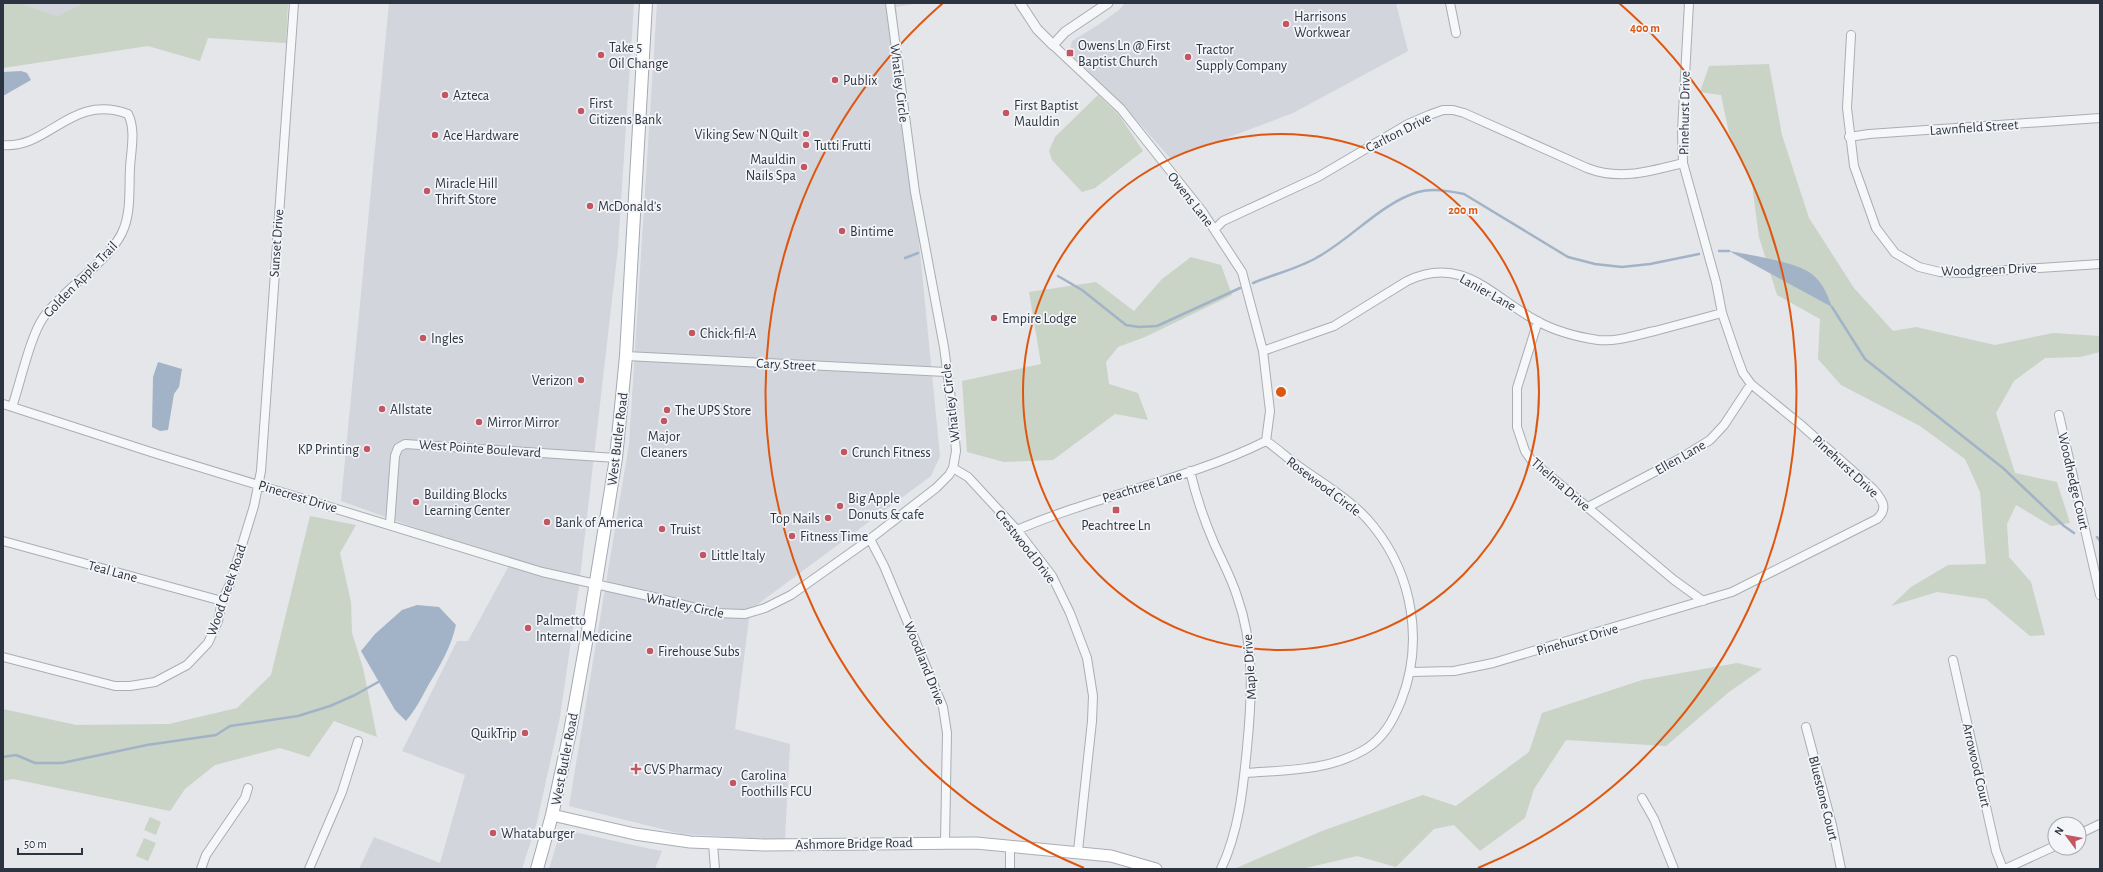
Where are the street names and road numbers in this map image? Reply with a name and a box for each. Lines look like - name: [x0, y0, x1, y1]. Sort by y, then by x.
- street label: Whatley Circle: [887, 43, 911, 123]
- street label: Pinehurst Drive: [1677, 71, 1693, 155]
- street label: Carlton Drive: [1364, 110, 1433, 155]
- street label: Lawnfield Street: [1929, 118, 2019, 138]
- street label: Owens Lane: [1165, 170, 1216, 230]
- street label: Sunset Drive: [268, 208, 286, 278]
- street label: Golden Apple Trail: [41, 239, 120, 320]
- street label: Woodgreen Drive: [1941, 261, 2037, 279]
- street label: Lanier Lane: [1457, 272, 1518, 314]
- street label: Cary Street: [756, 356, 817, 374]
- street label: Whatley Circle: [939, 363, 963, 443]
- street label: West Butler Road: [605, 392, 631, 487]
- street label: Woodhedge Court: [2055, 431, 2091, 532]
- street label: Pinehurst Drive: [1810, 433, 1881, 501]
- street label: West Pointe Boulevard: [418, 438, 542, 460]
- street label: Ellen Lane: [1653, 438, 1708, 478]
- street label: Rosewood Circle: [1284, 454, 1363, 519]
- street label: Thelma Drive: [1528, 456, 1592, 514]
- street label: Peachtree Lane: [1101, 468, 1184, 506]
- street label: Pinecrest Drive: [257, 478, 339, 516]
- street label: Crestwood Drive: [992, 507, 1058, 586]
- street label: Wood Creek Road: [205, 543, 249, 638]
- street label: Teal Lane: [87, 559, 139, 585]
- street label: Whatley Circle: [645, 591, 725, 621]
- street label: Woodland Drive: [901, 620, 947, 707]
- street label: Pinehurst Drive: [1535, 622, 1620, 658]
- street label: Maple Drive: [1241, 634, 1259, 700]
- street label: West Butler Road: [549, 712, 581, 807]
- street label: Arrowood Court: [1960, 722, 1993, 809]
- street label: Bluestone Court: [1806, 755, 1840, 842]
- street label: Ashmore Bridge Road: [795, 836, 913, 852]

